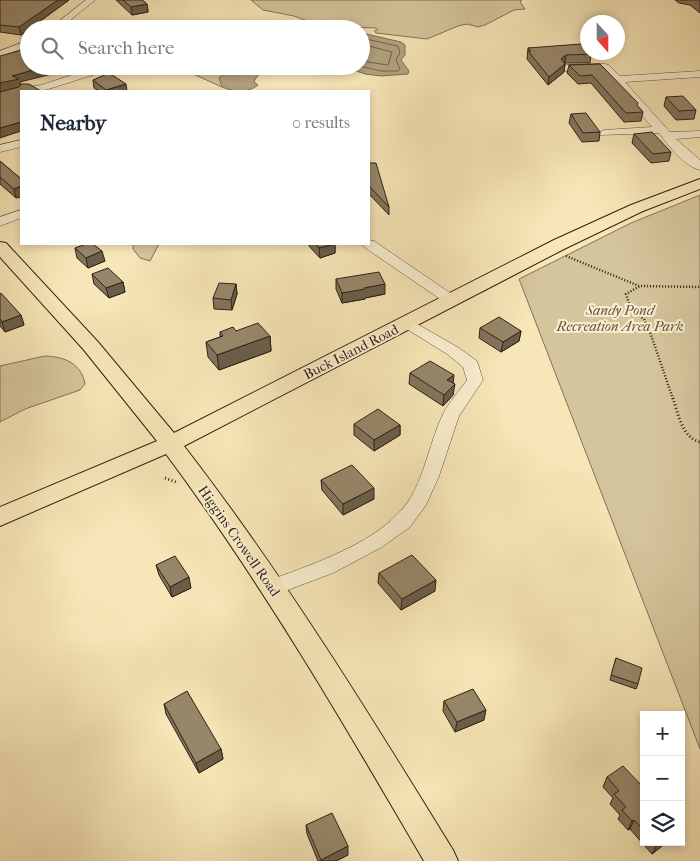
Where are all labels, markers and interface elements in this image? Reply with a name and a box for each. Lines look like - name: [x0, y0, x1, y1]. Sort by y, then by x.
- north arrow: [580, 15, 625, 60]
- search box: [20, 20, 370, 75]
- icon: search: [38, 34, 66, 62]
- text: Search here: [78, 37, 174, 59]
- text: Nearby: [40, 111, 106, 135]
- text: 0 results: [292, 113, 350, 132]
- park label: Sandy Pond Recreation Area Park: [556, 302, 683, 335]
- street label: Buck Island Road: [301, 321, 402, 383]
- street label: Higgins Crowell Road: [194, 482, 284, 600]
- map controls: [640, 711, 685, 846]
- button: +: [640, 711, 685, 756]
- button: −: [640, 756, 685, 801]
- button: layers: [640, 801, 685, 846]

